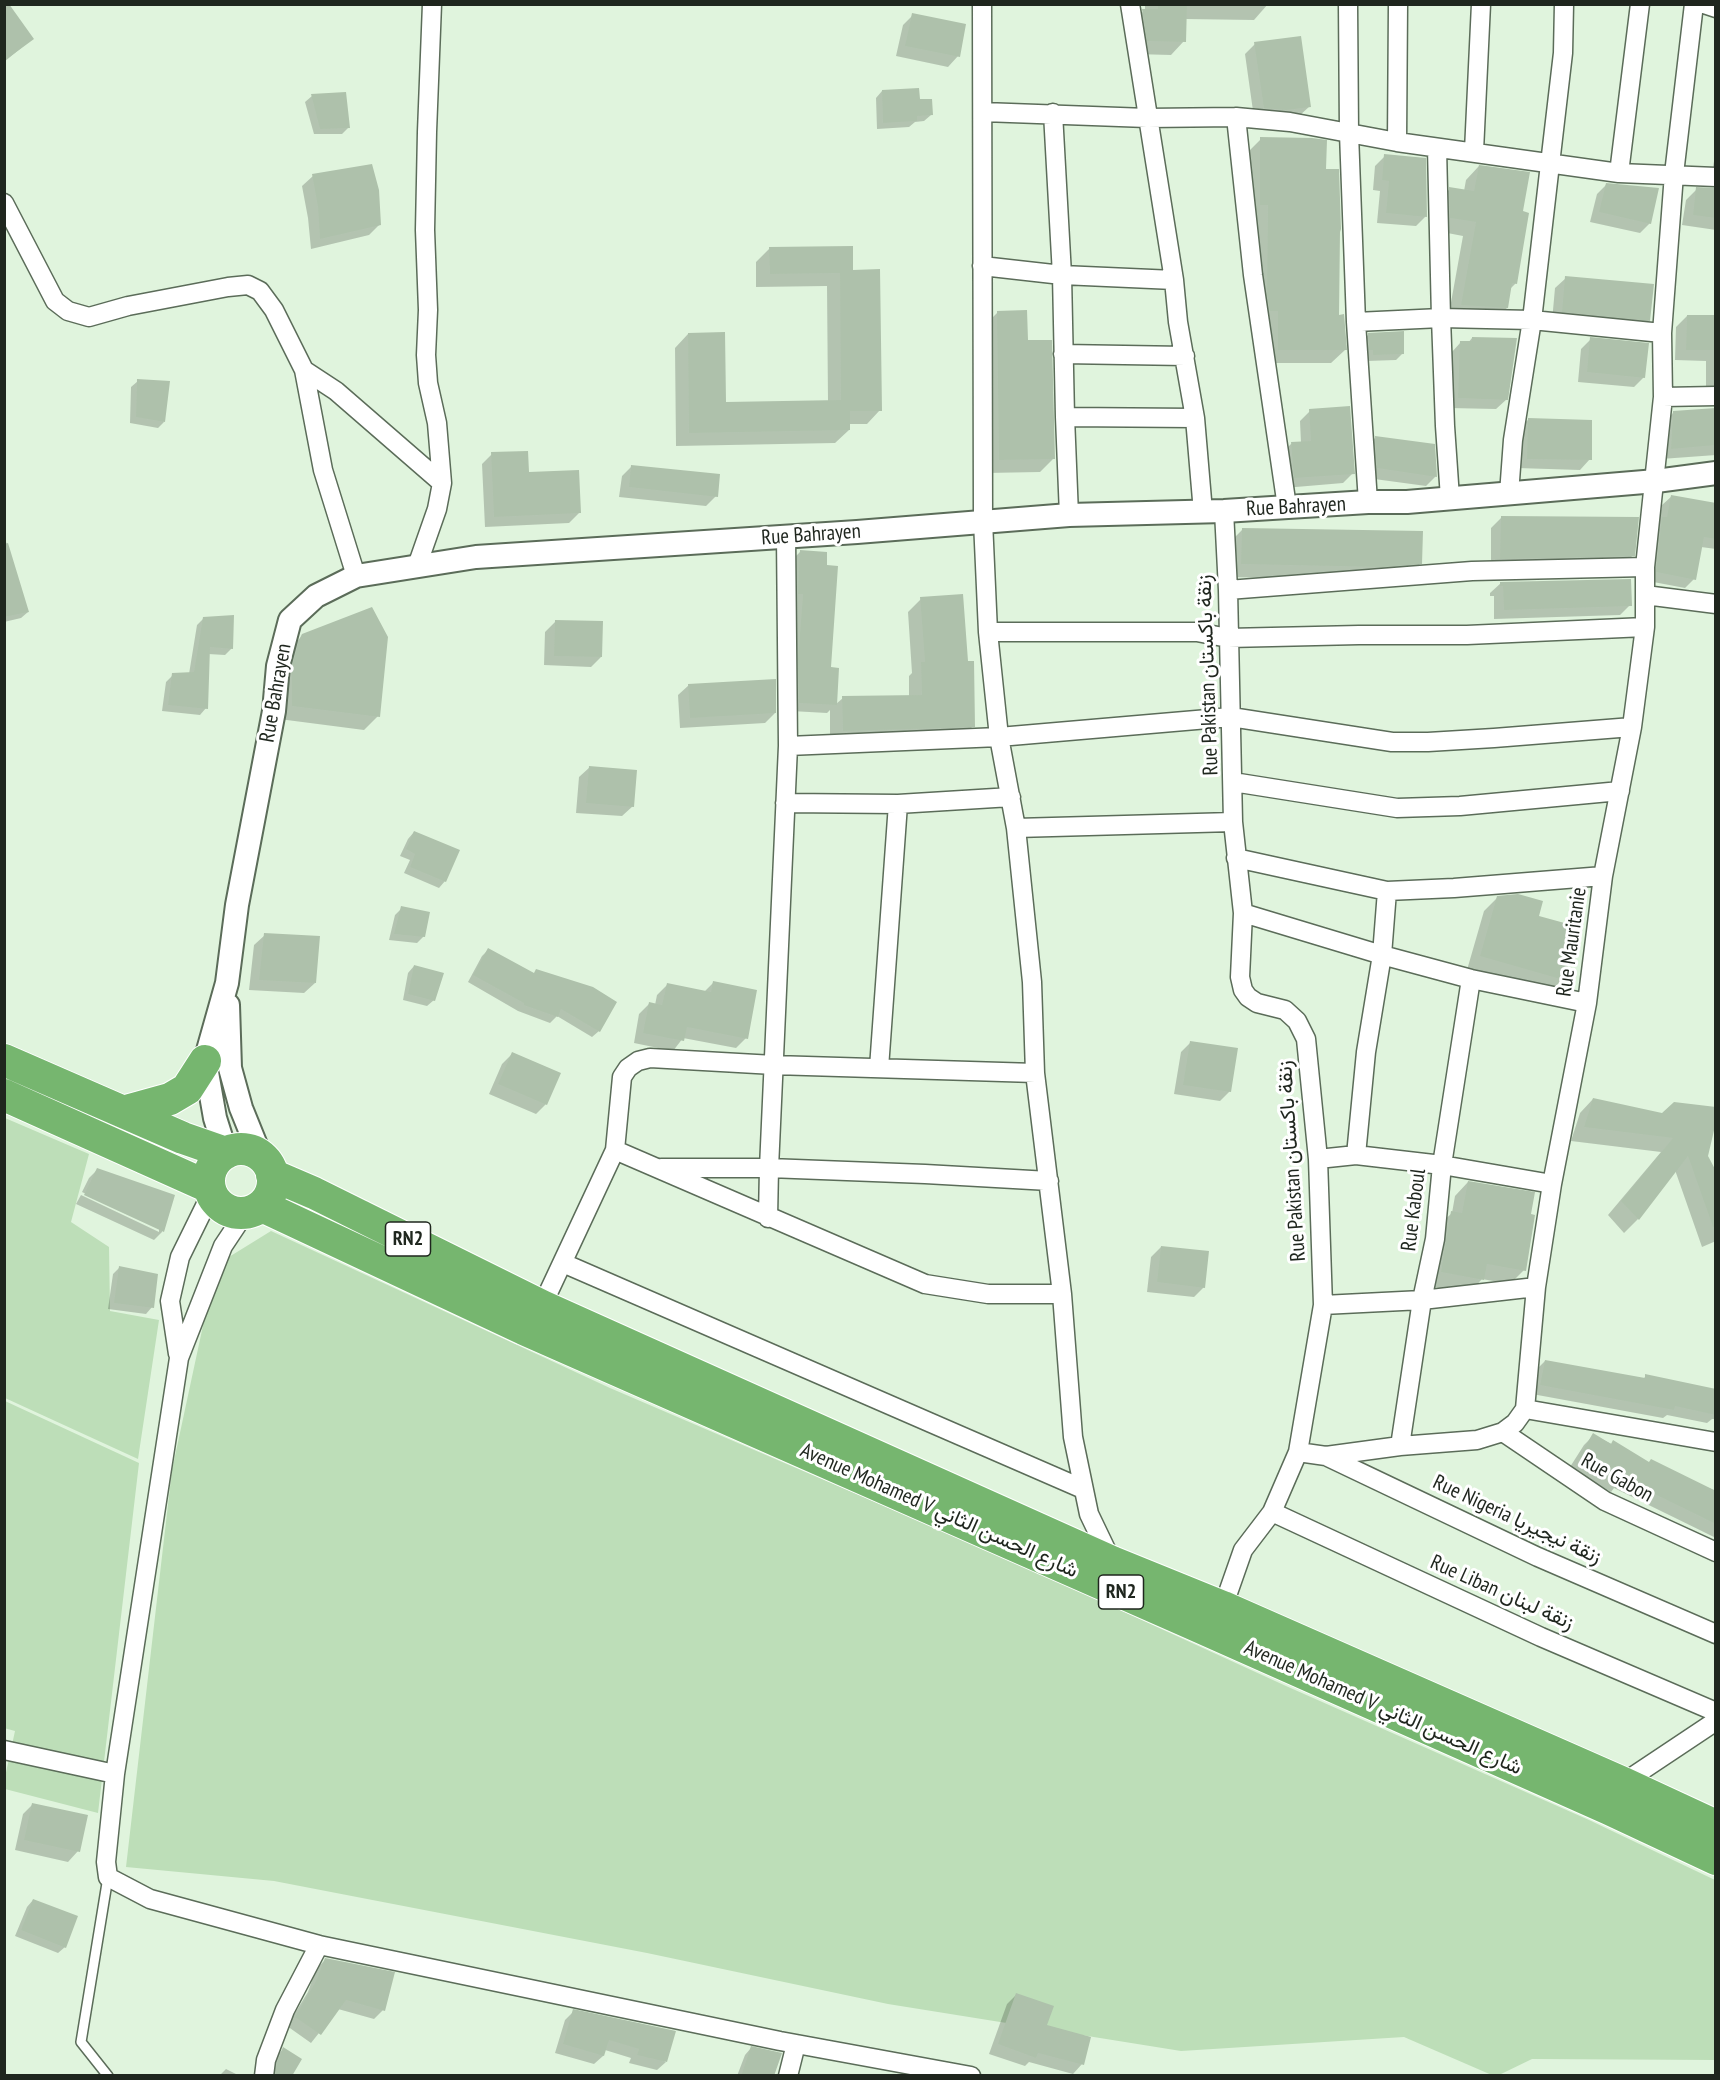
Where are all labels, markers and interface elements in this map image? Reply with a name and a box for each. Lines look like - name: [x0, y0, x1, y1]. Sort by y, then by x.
- street label: Rue Bahrayen: [1246, 492, 1346, 522]
- street label: Rue Bahrayen: [760, 519, 862, 551]
- street label: Rue Pakistan زنقة باكستان: [1192, 574, 1224, 776]
- street label: Rue Bahrayen: [255, 642, 297, 744]
- street label: Rue Mauritanie: [1552, 886, 1592, 998]
- street label: Rue Pakistan زنقة باكستان: [1272, 1060, 1312, 1262]
- street label: Rue Kaboul: [1396, 1167, 1432, 1253]
- road number: RN2: [386, 1222, 430, 1256]
- street label: Avenue Mohamed V شارع الحسن الثاني: [796, 1438, 1082, 1584]
- street label: Rue Gabon: [1577, 1448, 1657, 1508]
- street label: Rue Nigeria زنقة نيجيريا: [1429, 1470, 1605, 1570]
- street label: Rue Liban زنقة لبنان: [1426, 1550, 1578, 1636]
- road number: RN2: [1098, 1575, 1144, 1609]
- street label: Avenue Mohamed V شارع الحسن الثاني: [1240, 1635, 1526, 1781]

